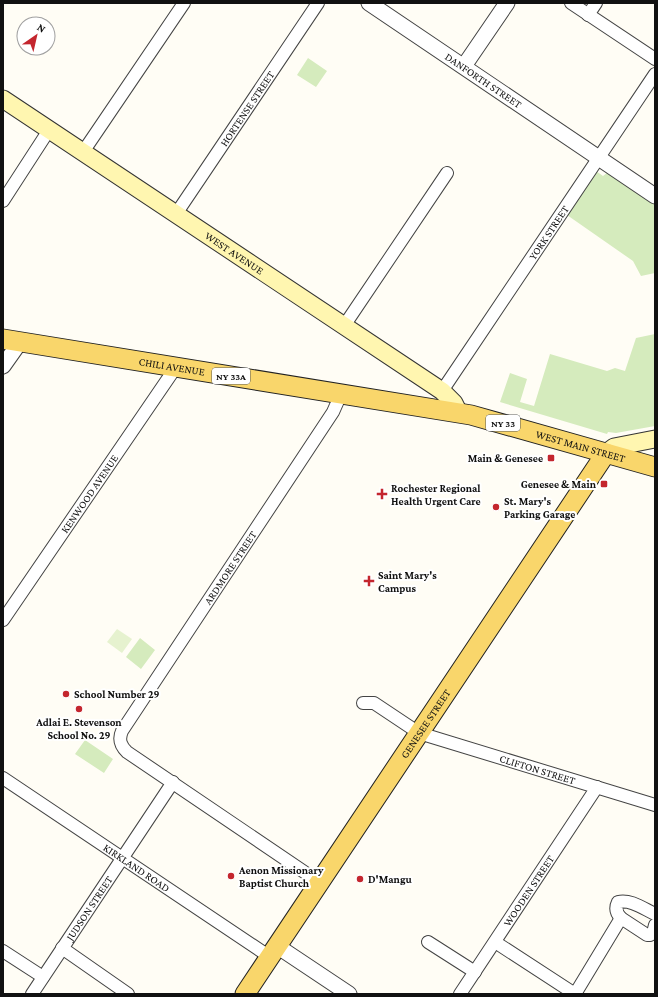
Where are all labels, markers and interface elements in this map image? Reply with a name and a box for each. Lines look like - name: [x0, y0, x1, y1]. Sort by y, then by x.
- north arrow: [16, 16, 56, 56]
- text: N: [35, 21, 48, 35]
- street label: DANFORTH STREET: [443, 50, 524, 110]
- street label: HORTENSE STREET: [217, 69, 276, 148]
- street label: YORK STREET: [526, 203, 571, 262]
- street label: WEST AVENUE: [203, 229, 266, 277]
- street label: CHILI AVENUE: [138, 355, 206, 378]
- road number: NY 33A: [212, 368, 250, 384]
- road number: NY 33: [486, 415, 520, 431]
- street label: WEST MAIN STREET: [534, 428, 627, 464]
- street label: KENWOOD AVENUE: [58, 452, 120, 535]
- place label: Main & Genesee: [468, 452, 543, 464]
- marker: Main & Genesee: [546, 453, 556, 463]
- place label: Genesee & Main: [521, 478, 597, 490]
- marker: Genesee & Main: [599, 479, 609, 489]
- place label: Rochester Regional Health Urgent Care: [391, 482, 481, 507]
- marker: Rochester Regional Health Urgent Care: [376, 488, 388, 500]
- place label: St. Mary's Parking Garage: [504, 495, 575, 520]
- marker: St. Mary's Parking Garage: [491, 502, 501, 512]
- street label: ARDMORE STREET: [201, 529, 259, 607]
- place label: Saint Mary's Campus: [378, 569, 437, 594]
- marker: Saint Mary's Campus: [363, 575, 375, 587]
- street label: GENESEE STREET: [398, 687, 453, 760]
- place label: School Number 29: [74, 688, 160, 700]
- marker: School Number 29: [61, 689, 71, 699]
- marker: Adlai E. Stevenson School No. 29: [74, 704, 84, 714]
- place label: Adlai E. Stevenson School No. 29: [35, 716, 122, 741]
- street label: CLIFTON STREET: [498, 752, 577, 786]
- street label: KIRKLAND ROAD: [101, 841, 172, 894]
- street label: WOODEN STREET: [501, 853, 556, 928]
- place label: Aenon Missionary Baptist Church: [238, 864, 324, 889]
- marker: Aenon Missionary Baptist Church: [226, 871, 236, 881]
- place label: D'Mangu: [368, 873, 412, 885]
- street label: JUDSON STREET: [63, 874, 115, 944]
- marker: D'Mangu: [355, 874, 365, 884]

